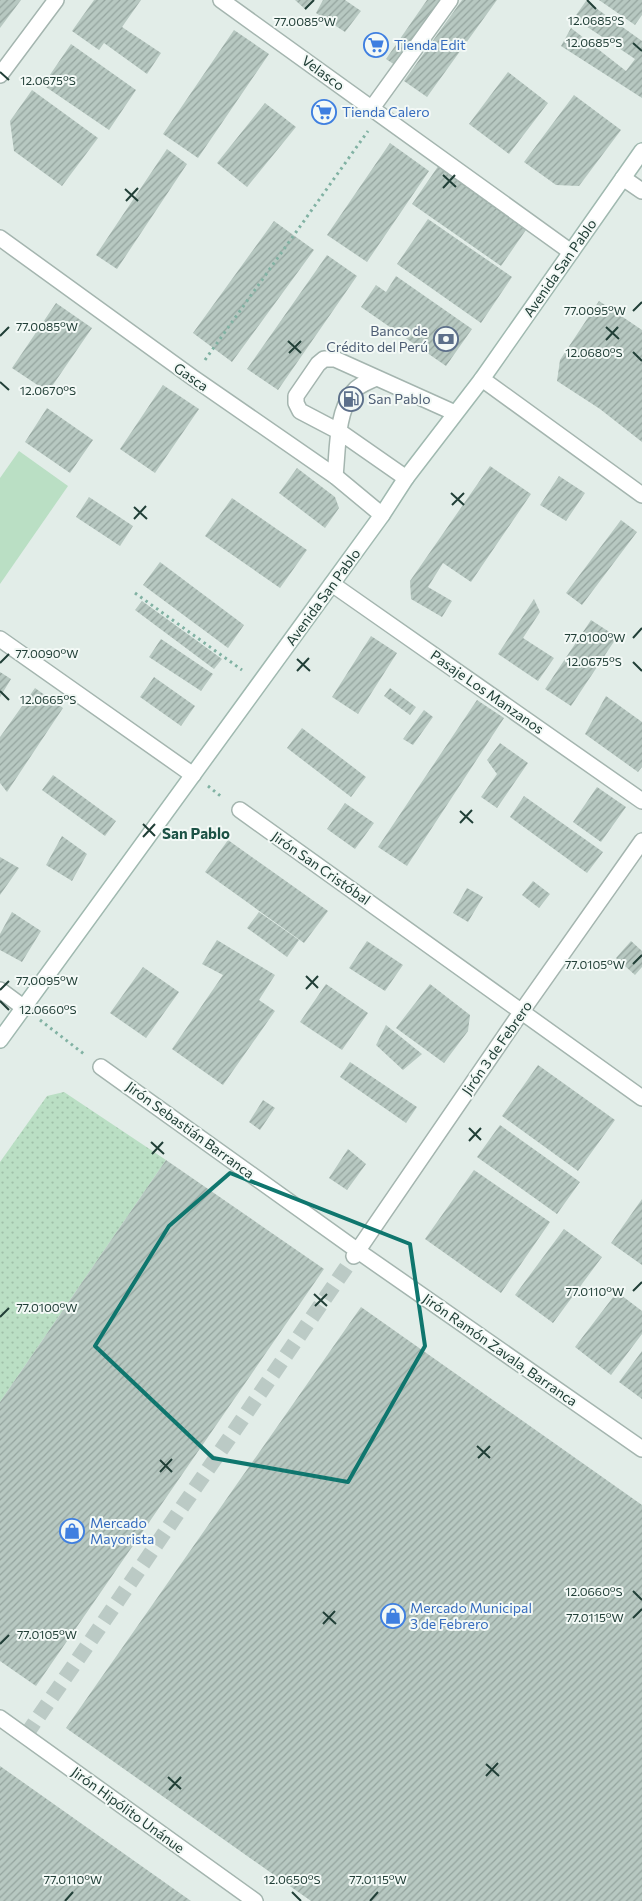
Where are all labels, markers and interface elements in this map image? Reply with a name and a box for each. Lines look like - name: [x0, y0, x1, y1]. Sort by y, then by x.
- text: 12.0685°S: [568, 13, 624, 27]
- text: 77.0085°W: [274, 14, 336, 28]
- supermarket icon: Tienda Edit: [363, 32, 389, 58]
- text: 12.0685°S: [566, 35, 622, 49]
- place label: Tienda Edit: [394, 36, 466, 53]
- street label: Velasco: [299, 51, 348, 94]
- text: 12.0675°S: [20, 73, 76, 87]
- supermarket icon: Tienda Calero: [311, 99, 337, 125]
- place label: Tienda Calero: [342, 103, 430, 120]
- street label: Avenida San Pablo: [519, 215, 600, 320]
- text: 77.0095°W: [564, 303, 626, 317]
- text: 77.0085°W: [16, 319, 78, 333]
- place label: Banco de Crédito del Perú: [326, 322, 428, 355]
- bank icon: Banco de Crédito del Perú: [433, 326, 459, 352]
- text: 12.0680°S: [565, 345, 623, 359]
- street label: Gasca: [171, 359, 212, 395]
- text: 12.0670°S: [20, 383, 76, 397]
- fuel station icon: San Pablo: [338, 386, 364, 412]
- place label: San Pablo: [368, 390, 431, 407]
- street label: Avenida San Pablo: [282, 545, 363, 649]
- text: 77.0100°W: [565, 630, 625, 644]
- text: 77.0090°W: [15, 646, 79, 660]
- street label: Pasaje Los Manzanos: [427, 646, 547, 737]
- text: 12.0675°S: [566, 654, 622, 668]
- text: 12.0665°S: [20, 692, 76, 706]
- district label: San Pablo: [162, 824, 230, 842]
- street label: Jirón San Cristóbal: [269, 827, 374, 908]
- text: 77.0105°W: [565, 957, 625, 971]
- text: 77.0095°W: [16, 973, 78, 987]
- street label: Jirón 3 de Febrero: [458, 997, 535, 1098]
- text: 12.0660°S: [19, 1002, 77, 1016]
- street label: Jirón Sebastián Barranca: [123, 1077, 258, 1182]
- text: 77.0110°W: [566, 1284, 624, 1298]
- street label: Jirón Ramón Zavala, Barranca: [420, 1290, 581, 1410]
- text: 77.0100°W: [17, 1300, 77, 1314]
- place label: Mercado Mayorista: [90, 1514, 154, 1547]
- shop icon: Mercado Mayorista: [59, 1518, 85, 1544]
- text: 12.0660°S: [565, 1584, 623, 1598]
- place label: Mercado Municipal 3 de Febrero: [410, 1599, 532, 1632]
- shop icon: Mercado Municipal 3 de Febrero: [380, 1603, 406, 1629]
- text: 77.0115°W: [566, 1610, 624, 1624]
- text: 77.0105°W: [17, 1627, 77, 1641]
- street label: Jirón Hipólito Unánue: [69, 1763, 188, 1856]
- text: 77.0110°W: [44, 1872, 102, 1886]
- text: 12.0650°S: [264, 1872, 320, 1886]
- text: 77.0115°W: [349, 1872, 407, 1886]

